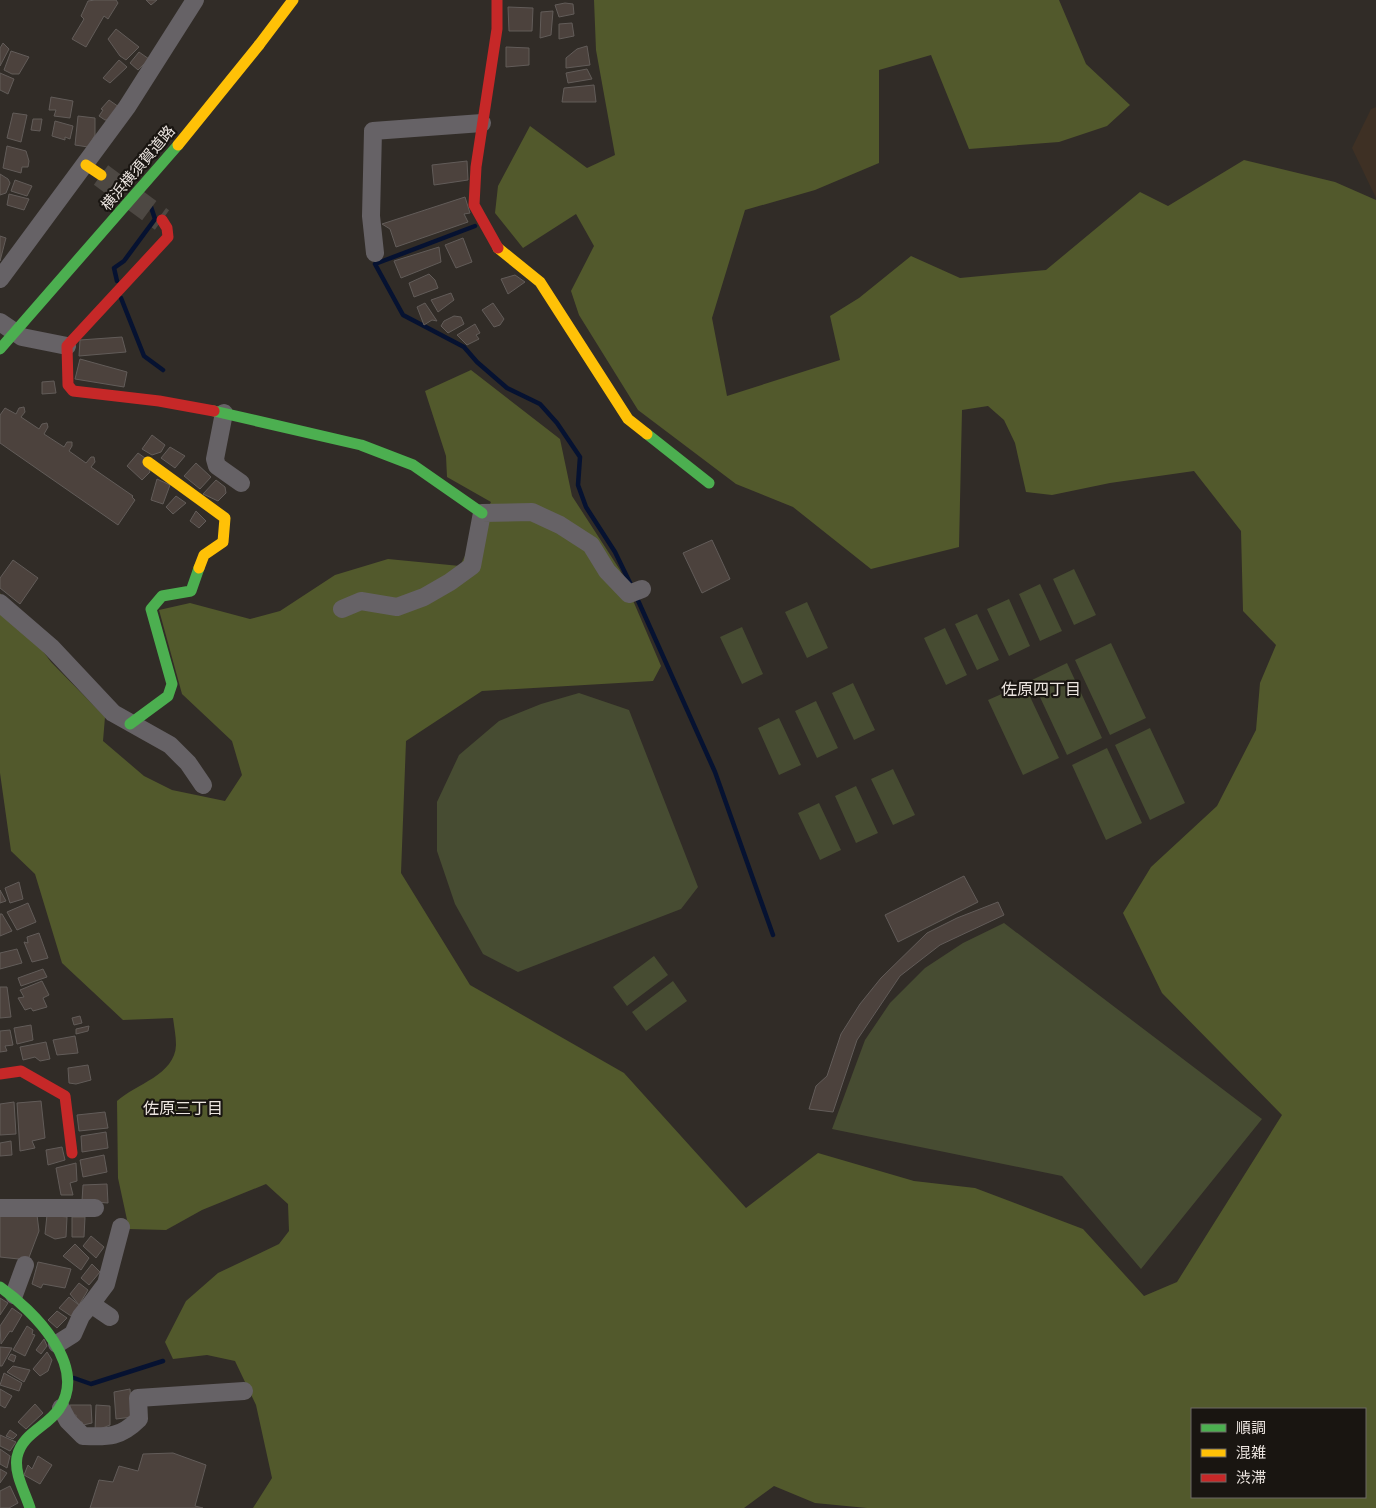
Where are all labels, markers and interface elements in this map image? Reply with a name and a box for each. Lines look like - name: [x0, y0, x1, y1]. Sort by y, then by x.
- street label: 横浜横須賀道路: [96, 121, 179, 215]
- district label: 佐原四丁目: [1001, 678, 1081, 700]
- district label: 佐原三丁目: [143, 1097, 223, 1119]
- legend: [1191, 1408, 1366, 1498]
- text: 順調: [1236, 1417, 1266, 1438]
- text: 混雑: [1236, 1442, 1266, 1463]
- text: 渋滞: [1236, 1467, 1266, 1488]

